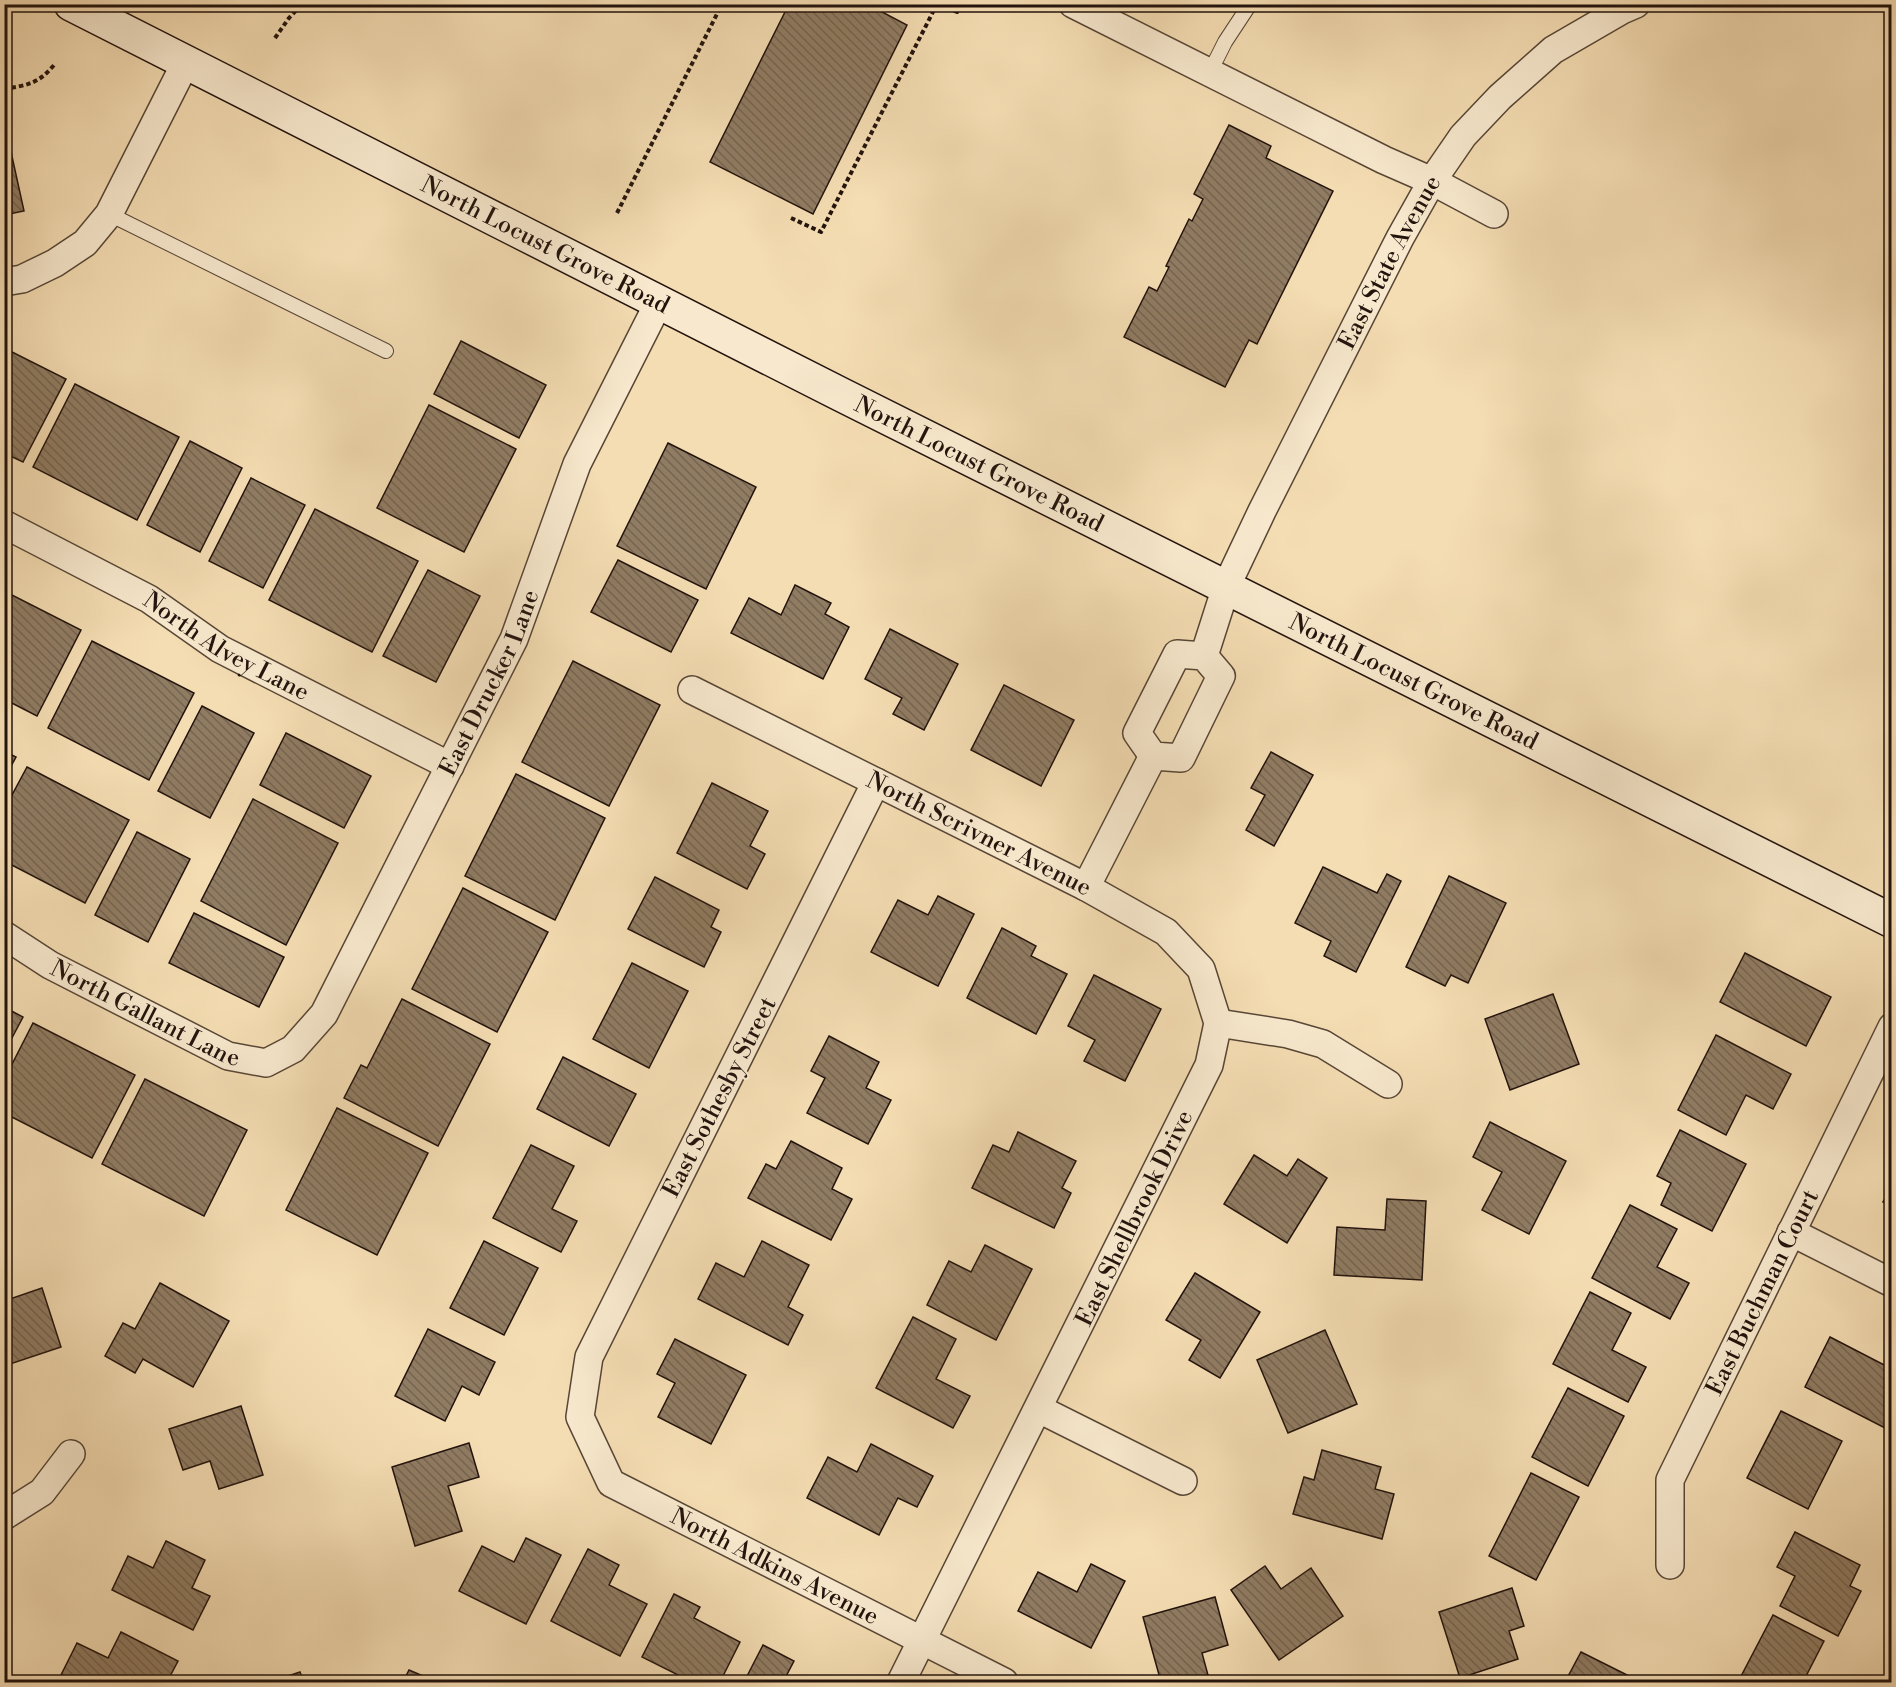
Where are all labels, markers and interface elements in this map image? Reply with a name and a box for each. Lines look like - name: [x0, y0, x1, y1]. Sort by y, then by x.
- street label: North Locust Grove Road: [416, 170, 675, 321]
- street label: East State Avenue: [1332, 170, 1448, 355]
- street label: North Locust Grove Road: [849, 390, 1109, 540]
- street label: North Alvey Lane: [137, 585, 314, 708]
- street label: East Drucker Lane: [433, 586, 546, 781]
- street label: North Locust Grove Road: [1284, 607, 1543, 757]
- street label: North Scrivner Avenue: [861, 766, 1096, 903]
- street label: North Gallant Lane: [45, 954, 242, 1074]
- street label: East Sothesby Street: [656, 992, 784, 1203]
- street label: East Shellbrook Drive: [1070, 1106, 1200, 1331]
- street label: East Buchman Court: [1700, 1185, 1826, 1401]
- street label: North Adkins Avenue: [665, 1502, 884, 1632]

